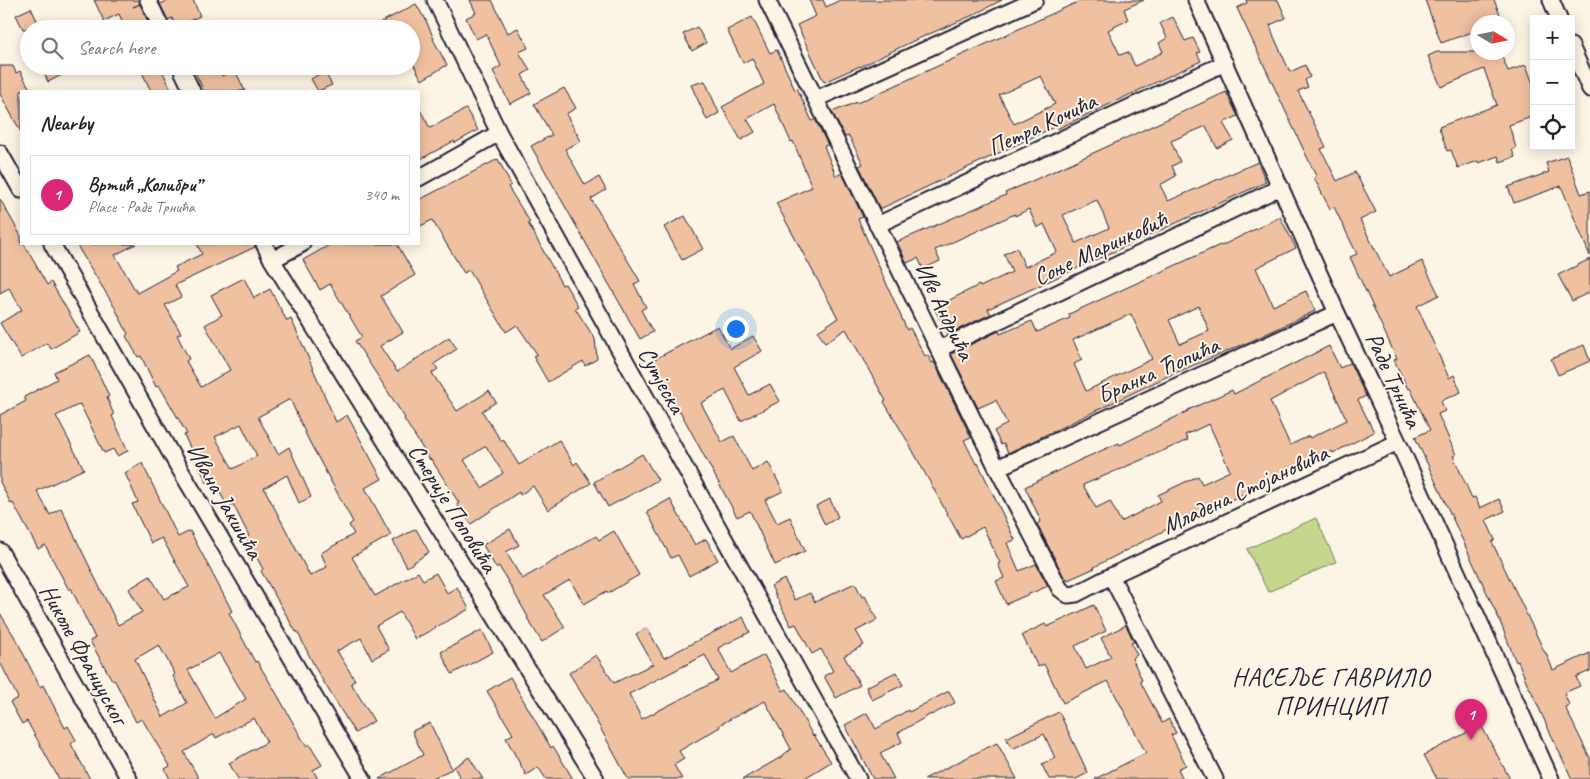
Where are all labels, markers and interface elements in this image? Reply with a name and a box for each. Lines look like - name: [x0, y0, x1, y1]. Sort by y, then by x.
- north arrow: [1470, 15, 1515, 60]
- map controls: [1530, 15, 1575, 150]
- button: +: [1530, 15, 1575, 60]
- search box: [20, 20, 420, 75]
- icon: search: [38, 34, 66, 62]
- text: Search here: [78, 36, 155, 60]
- button: −: [1530, 60, 1575, 105]
- street label: Петра Кочића: [983, 85, 1103, 162]
- button: locate: [1530, 105, 1575, 150]
- text: Nearby: [40, 110, 93, 136]
- text: Вртић „Колибри”: [88, 173, 201, 197]
- text: 1: [53, 185, 61, 205]
- text: 340 m: [365, 185, 399, 205]
- text: Place · Раде Трнића: [88, 197, 195, 217]
- street label: Соње Маринковић: [1029, 203, 1173, 292]
- street label: Иве Андрића: [908, 257, 982, 366]
- your location: [723, 316, 749, 342]
- street label: Раде Трнића: [1359, 327, 1430, 434]
- street label: Бранка Ћопића: [1092, 329, 1225, 410]
- street label: Сутјеска: [632, 341, 693, 420]
- street label: Младена Стојановића: [1157, 437, 1334, 541]
- street label: Ивана Јакшића: [180, 438, 271, 566]
- street label: Стерије Поповића: [401, 438, 505, 579]
- street label: Николе Француског: [33, 579, 136, 732]
- district label: НАСЕЉЕ ГАВРИЛО ПРИНЦИП: [1232, 662, 1431, 723]
- pin: 1: [1455, 699, 1487, 740]

